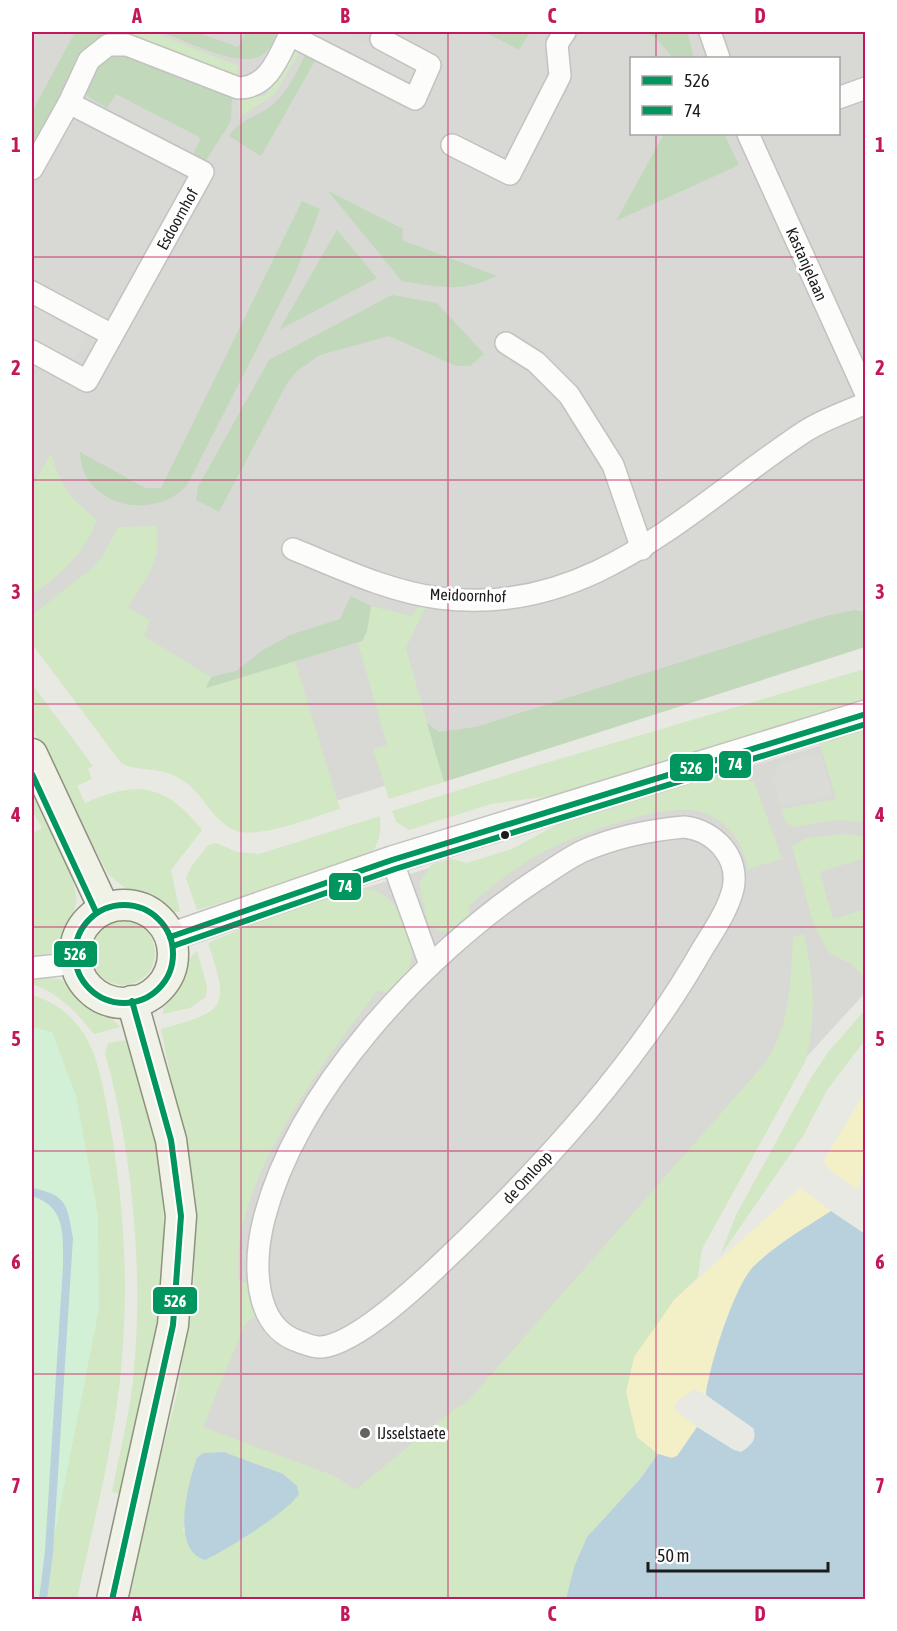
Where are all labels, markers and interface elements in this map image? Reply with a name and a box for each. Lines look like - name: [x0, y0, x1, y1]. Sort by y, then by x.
- text: A: [131, 4, 142, 27]
- text: B: [340, 4, 350, 27]
- text: C: [548, 4, 557, 27]
- text: D: [754, 4, 766, 27]
- legend: [630, 57, 840, 135]
- text: 526: [684, 70, 709, 91]
- text: 74: [684, 100, 701, 121]
- text: 1: [11, 133, 21, 156]
- text: 1: [875, 133, 885, 156]
- street label: Esdoornhof: [153, 185, 201, 253]
- street label: Kastanjelaan: [782, 225, 831, 304]
- text: 2: [11, 356, 21, 379]
- text: 2: [875, 356, 885, 379]
- text: 3: [11, 580, 21, 603]
- text: 3: [875, 580, 885, 603]
- street label: Meidoornhof: [429, 585, 507, 605]
- line badge: 74: [718, 750, 752, 779]
- line badge: 526: [669, 753, 714, 782]
- text: 74: [727, 755, 743, 773]
- text: 526: [680, 759, 703, 777]
- text: 4: [10, 803, 21, 826]
- text: 4: [874, 803, 885, 826]
- unlabelled marker: [499, 829, 511, 841]
- line badge: 74: [328, 872, 362, 901]
- text: 74: [337, 877, 353, 895]
- line badge: 526: [53, 940, 98, 968]
- text: 526: [64, 945, 87, 963]
- text: 5: [11, 1027, 21, 1050]
- text: 5: [875, 1027, 885, 1050]
- street label: de Omloop: [499, 1147, 556, 1208]
- text: 6: [11, 1250, 21, 1273]
- text: 6: [875, 1250, 885, 1273]
- line badge: 526: [152, 1286, 198, 1315]
- text: 526: [164, 1292, 187, 1310]
- place label: IJsselstaete: [377, 1424, 446, 1442]
- marker: IJsselstaete: [358, 1426, 372, 1440]
- text: 7: [11, 1474, 21, 1497]
- text: 7: [875, 1474, 885, 1497]
- scale bar: [648, 1535, 828, 1573]
- text: 50 m: [657, 1545, 689, 1566]
- text: A: [131, 1602, 142, 1625]
- text: B: [340, 1602, 350, 1625]
- text: C: [548, 1602, 557, 1625]
- text: D: [754, 1602, 766, 1625]

